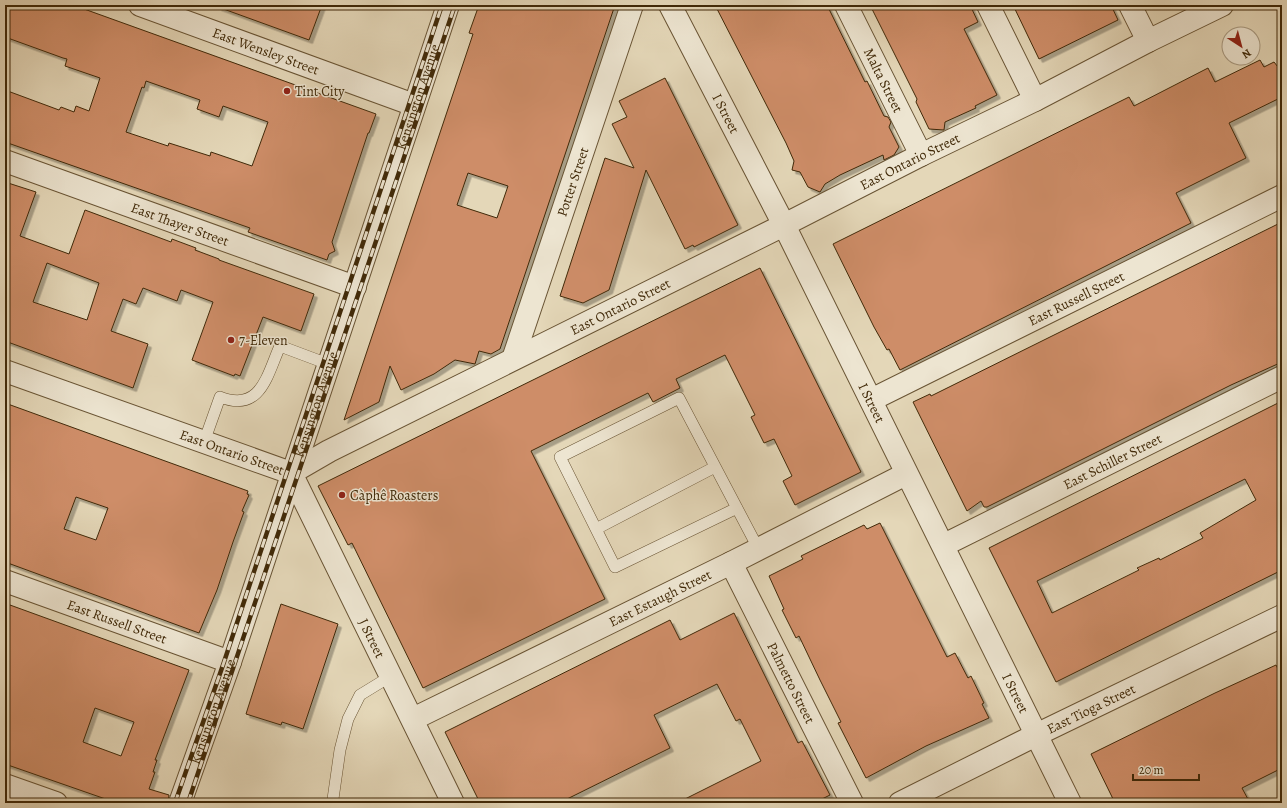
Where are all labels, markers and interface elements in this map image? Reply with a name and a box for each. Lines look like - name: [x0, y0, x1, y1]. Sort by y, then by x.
- street label: East Wensley Street: [210, 23, 322, 79]
- north arrow: [1221, 26, 1261, 66]
- street label: Kensington Avenue: [391, 41, 444, 152]
- street label: Malta Street: [859, 45, 908, 116]
- text: N: [1239, 45, 1254, 62]
- place label: Tint City: [295, 82, 345, 101]
- marker: Tint City: [282, 86, 292, 96]
- street label: I Street: [708, 90, 744, 137]
- street label: East Ontario Street: [856, 128, 963, 194]
- street label: Potter Street: [552, 144, 593, 219]
- street label: East Thayer Street: [128, 198, 232, 250]
- street label: East Russell Street: [1025, 266, 1128, 330]
- street label: East Ontario Street: [567, 273, 674, 339]
- place label: 7-Eleven: [239, 331, 288, 350]
- marker: 7-Eleven: [226, 335, 236, 345]
- street label: Kensington Avenue: [289, 349, 342, 460]
- street label: I Street: [854, 379, 890, 426]
- street label: East Ontario Street: [177, 425, 287, 479]
- street label: East Schiller Street: [1060, 429, 1165, 494]
- place label: Càphê Roasters: [350, 486, 438, 505]
- marker: Càphê Roasters: [337, 490, 347, 500]
- street label: East Estaugh Street: [605, 565, 715, 631]
- street label: East Russell Street: [64, 595, 170, 648]
- street label: J Street: [354, 615, 390, 661]
- street label: Palmetto Street: [763, 639, 820, 727]
- street label: Kensington Avenue: [185, 656, 240, 767]
- street label: I Street: [998, 670, 1034, 717]
- street label: East Tioga Street: [1043, 679, 1139, 738]
- scale bar: [1133, 756, 1199, 782]
- text: 20 m: [1139, 762, 1163, 778]

